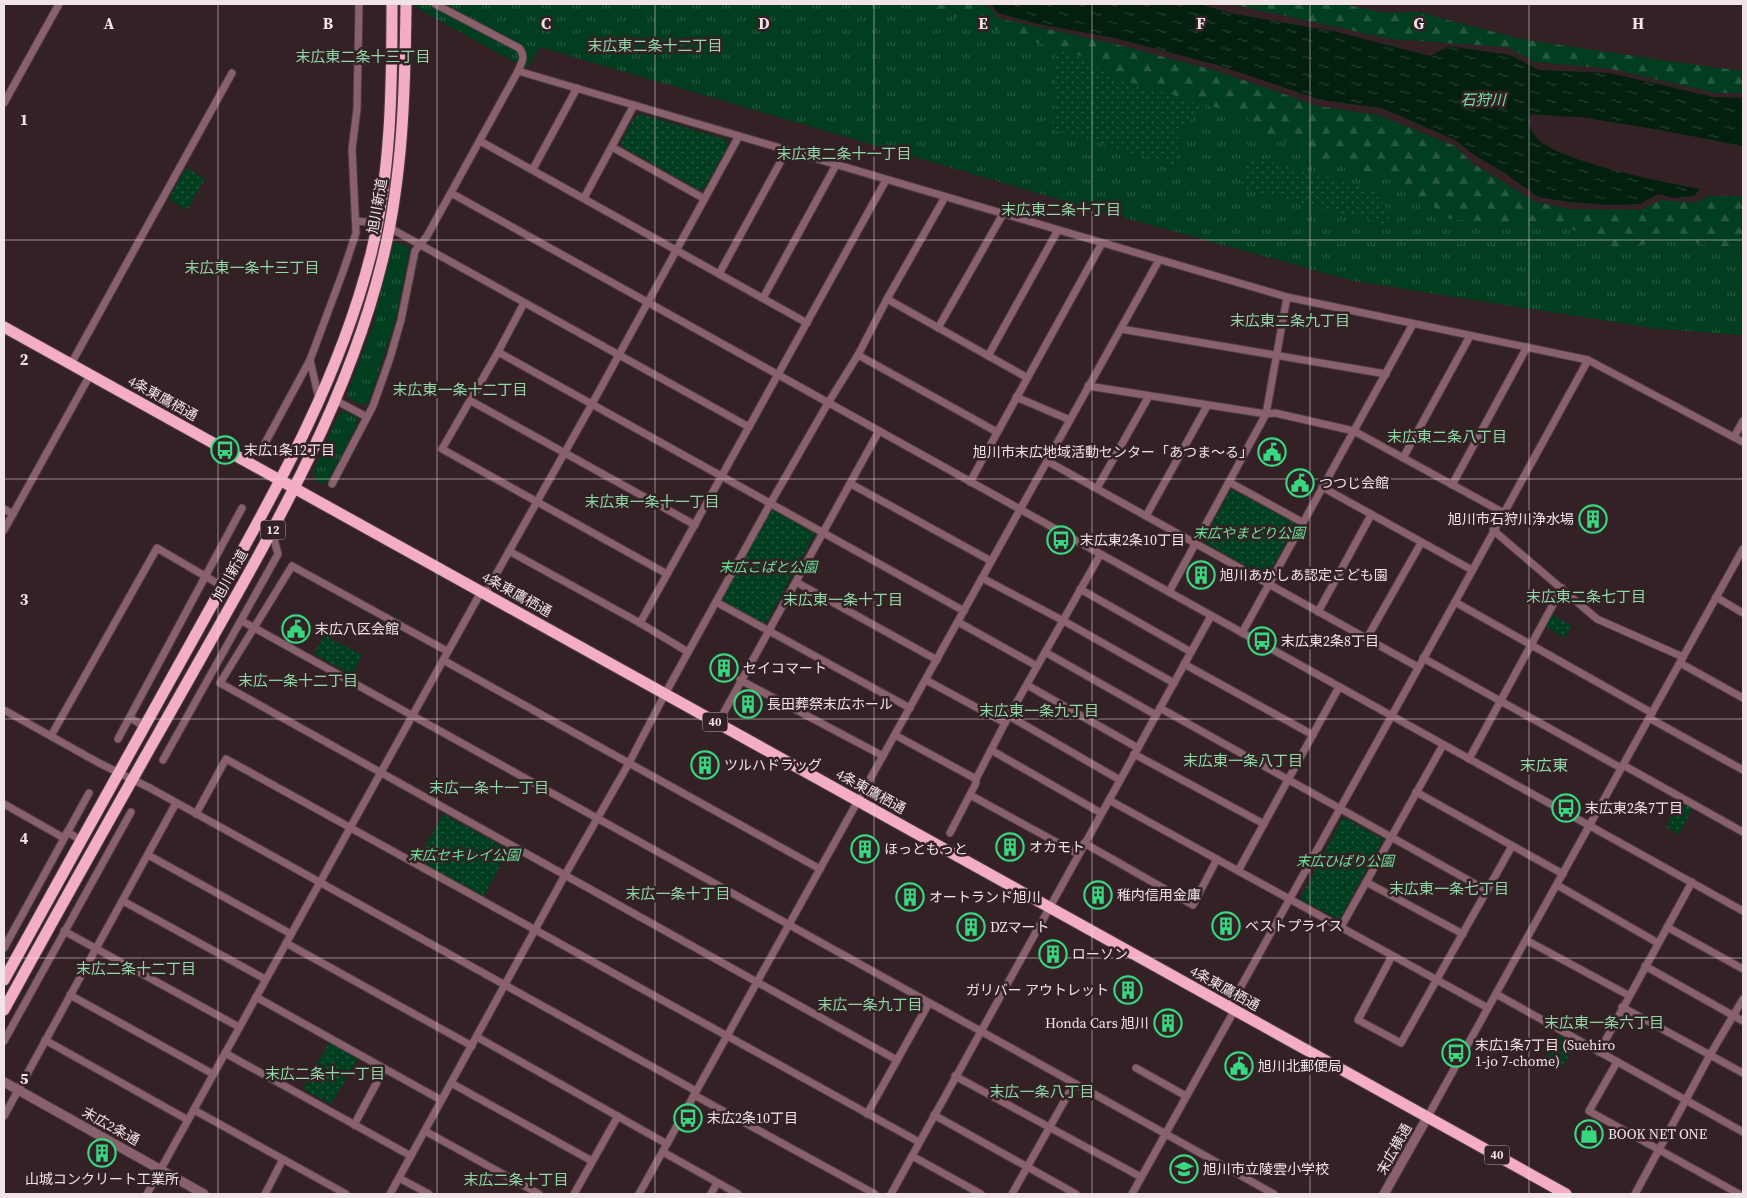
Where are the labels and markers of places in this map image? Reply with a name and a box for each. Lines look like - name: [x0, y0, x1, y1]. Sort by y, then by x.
- bus stop icon: 末広1条12丁目: [210, 435, 240, 465]
- public building icon: 旭川市末広地域活動センター「あつま〜る」: [1257, 437, 1287, 467]
- place label: 末広1条12丁目: [244, 440, 335, 460]
- place label: 旭川市末広地域活動センター「あつま〜る」: [973, 442, 1253, 462]
- public building icon: つつじ会館: [1285, 468, 1315, 498]
- place label: つつじ会館: [1319, 473, 1389, 493]
- building icon: 旭川市石狩川浄水場: [1578, 504, 1608, 534]
- place label: 旭川市石狩川浄水場: [1448, 509, 1574, 529]
- bus stop icon: 末広東2条10丁目: [1046, 525, 1076, 555]
- place label: 末広東2条10丁目: [1080, 530, 1185, 550]
- building icon: 旭川あかしあ認定こども園: [1186, 560, 1216, 590]
- place label: 旭川あかしあ認定こども園: [1220, 565, 1388, 585]
- public building icon: 末広八区会館: [281, 614, 311, 644]
- place label: 末広八区会館: [315, 619, 399, 639]
- bus stop icon: 末広東2条8丁目: [1247, 626, 1277, 656]
- place label: 末広東2条8丁目: [1281, 631, 1379, 651]
- building icon: セイコマート: [709, 653, 739, 683]
- place label: セイコマート: [743, 658, 827, 678]
- building icon: 長田葬祭末広ホール: [733, 689, 763, 719]
- place label: 長田葬祭末広ホール: [767, 694, 893, 714]
- building icon: ツルハドラッグ: [690, 750, 720, 780]
- place label: ツルハドラッグ: [724, 755, 822, 775]
- bus stop icon: 末広東2条7丁目: [1551, 793, 1581, 823]
- place label: 末広東2条7丁目: [1585, 798, 1683, 818]
- building icon: オカモト: [995, 832, 1025, 862]
- building icon: ほっともっと: [850, 834, 880, 864]
- place label: オカモト: [1029, 837, 1085, 857]
- place label: ほっともっと: [884, 839, 968, 859]
- building icon: 稚内信用金庫: [1083, 880, 1113, 910]
- building icon: オートランド旭川: [895, 882, 925, 912]
- place label: 稚内信用金庫: [1117, 885, 1201, 905]
- place label: オートランド旭川: [929, 887, 1041, 907]
- building icon: ベストプライス: [1211, 911, 1241, 941]
- building icon: DZマート: [956, 912, 986, 942]
- place label: ベストプライス: [1245, 916, 1343, 936]
- place label: DZマート: [990, 917, 1050, 937]
- building icon: ローソン: [1038, 939, 1068, 969]
- place label: ローソン: [1072, 944, 1128, 964]
- building icon: ガリバー アウトレット: [1113, 975, 1143, 1005]
- place label: ガリバー アウトレット: [966, 980, 1109, 1000]
- building icon: Honda Cars 旭川: [1153, 1008, 1183, 1038]
- place label: Honda Cars 旭川: [1045, 1013, 1149, 1033]
- place label: 末広1条7丁目 (Suehiro 1-jo 7-chome): [1475, 1035, 1615, 1071]
- bus stop icon: 末広1条7丁目 (Suehiro 1-jo 7-chome): [1441, 1038, 1471, 1068]
- public building icon: 旭川北郵便局: [1224, 1051, 1254, 1081]
- place label: 旭川北郵便局: [1258, 1056, 1342, 1076]
- bus stop icon: 末広2条10丁目: [673, 1103, 703, 1133]
- place label: 末広2条10丁目: [707, 1108, 798, 1128]
- shop icon: BOOK NET ONE: [1574, 1119, 1604, 1149]
- place label: BOOK NET ONE: [1608, 1124, 1707, 1144]
- building icon: 山城コンクリート工業所: [87, 1138, 117, 1168]
- school or university icon: 旭川市立陵雲小学校: [1169, 1154, 1199, 1184]
- place label: 旭川市立陵雲小学校: [1203, 1159, 1329, 1179]
- place label: 山城コンクリート工業所: [25, 1169, 179, 1189]

